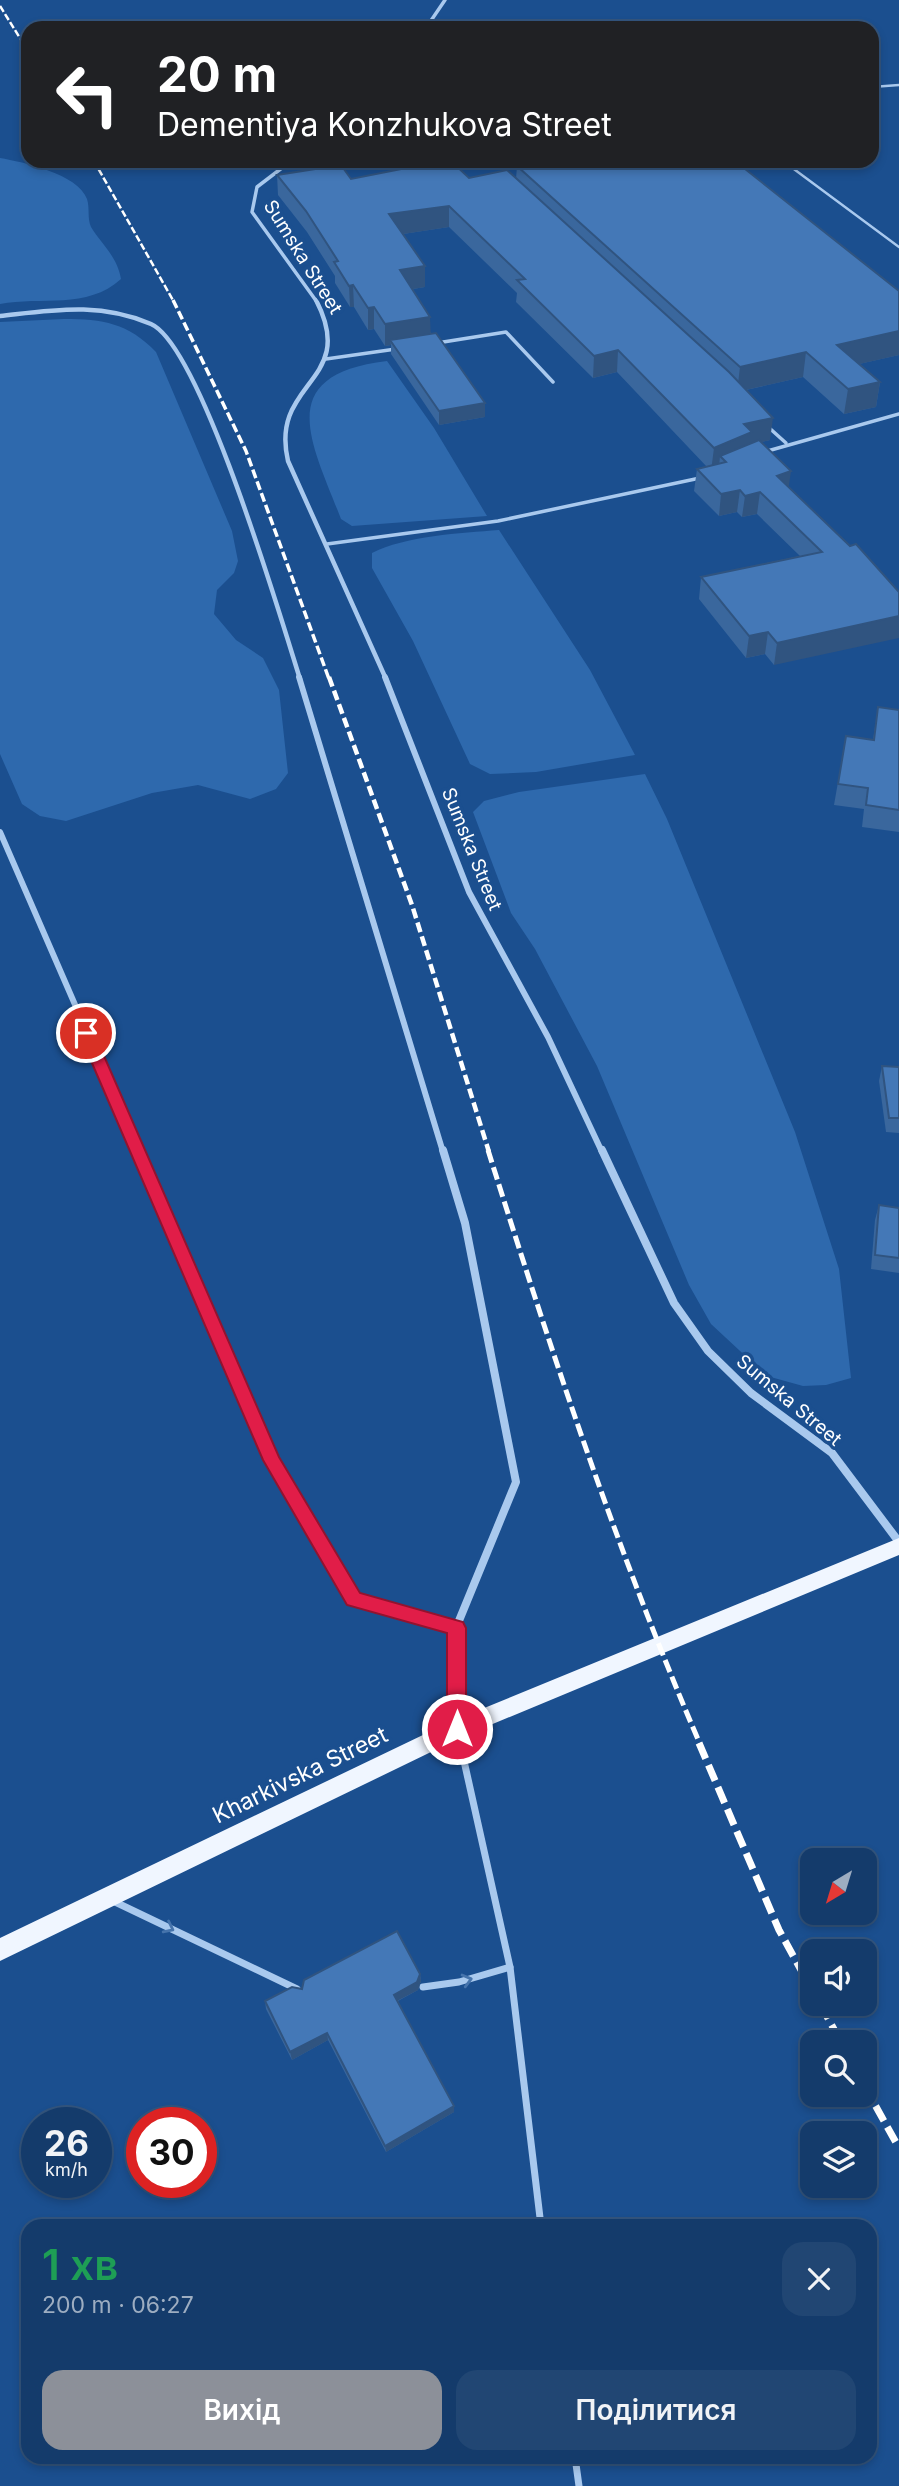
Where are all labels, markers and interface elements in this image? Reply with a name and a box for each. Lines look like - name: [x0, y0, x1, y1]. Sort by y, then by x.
- text: 20 m: [157, 45, 277, 104]
- icon: left: [42, 49, 133, 140]
- text: Dementiya Konzhukova Street: [157, 105, 612, 144]
- street label: Sumska Street: [259, 196, 347, 318]
- street label: Sumska Street: [437, 784, 507, 914]
- pin: [56, 1003, 116, 1063]
- icon: arrive: [67, 1014, 105, 1052]
- street label: Sumska Street: [732, 1349, 846, 1451]
- position arrow: [420, 1692, 494, 1766]
- street label: Kharkivska Street: [208, 1720, 392, 1829]
- north arrow: [800, 1848, 877, 1925]
- map controls: [800, 1848, 877, 2198]
- one-way arrow: [162, 1919, 174, 1933]
- button: sound: [800, 1939, 877, 2016]
- one-way arrow: [461, 1973, 473, 1988]
- button: search: [800, 2030, 877, 2107]
- speed limit sign: 30: [126, 2107, 217, 2198]
- button: layers: [800, 2121, 877, 2198]
- text: 26: [44, 2122, 89, 2164]
- text: km/h: [45, 2159, 88, 2180]
- text: 1 хв: [42, 2239, 118, 2290]
- button: close: [782, 2242, 856, 2316]
- text: 200 m · 06:27: [42, 2291, 194, 2319]
- button: Вихід: [42, 2370, 442, 2450]
- button: Поділитися: [456, 2370, 856, 2450]

